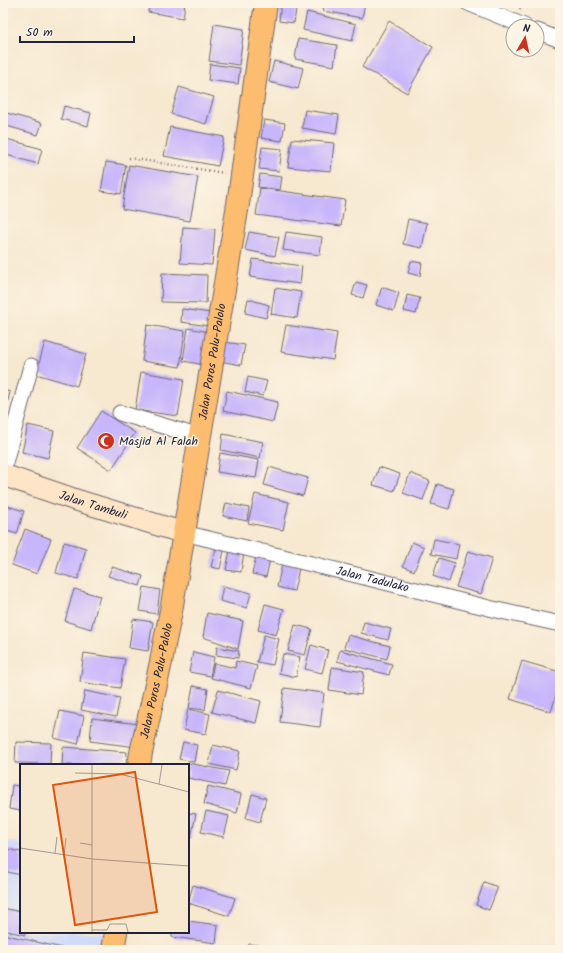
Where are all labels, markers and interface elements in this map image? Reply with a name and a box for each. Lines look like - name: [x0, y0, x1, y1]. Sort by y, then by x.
- scale bar: [20, 18, 134, 44]
- north arrow: [505, 18, 545, 58]
- text: N: [522, 20, 531, 39]
- text: 50 m: [26, 23, 53, 42]
- street label: Jalan Poros Palu-Palolo: [194, 302, 232, 421]
- mosque icon: Masjid Al Falah: [96, 431, 116, 451]
- place label: Masjid Al Falah: [119, 432, 198, 451]
- street label: Jalan Tambuli: [56, 486, 131, 525]
- street label: Jalan Tadulako: [334, 561, 411, 598]
- street label: Jalan Poros Palu-Palolo: [135, 621, 178, 741]
- inset map: [20, 764, 189, 933]

